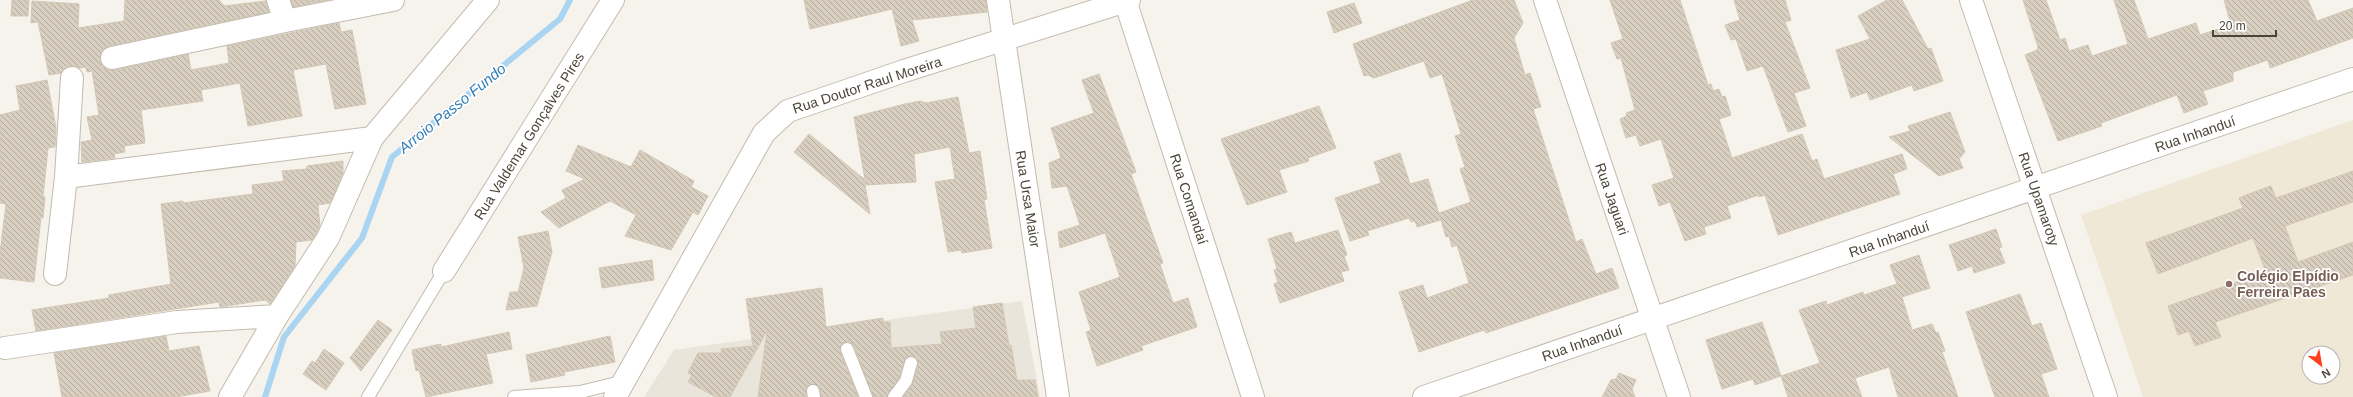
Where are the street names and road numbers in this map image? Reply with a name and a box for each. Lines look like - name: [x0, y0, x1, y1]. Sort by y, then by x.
- street label: Rua Valdemar Gonçalves Pires: [471, 49, 587, 223]
- street label: Rua Doutor Raul Moreira: [791, 53, 944, 117]
- street label: Rua Inhanduí: [2153, 113, 2237, 155]
- street label: Rua Ursa Maior: [1012, 149, 1044, 249]
- street label: Rua Upamaroty: [2015, 150, 2063, 248]
- street label: Rua Comandaí: [1167, 152, 1211, 246]
- street label: Rua Jaguari: [1592, 161, 1632, 237]
- street label: Rua Inhanduí: [1847, 218, 1931, 260]
- street label: Rua Inhanduí: [1540, 322, 1624, 364]

